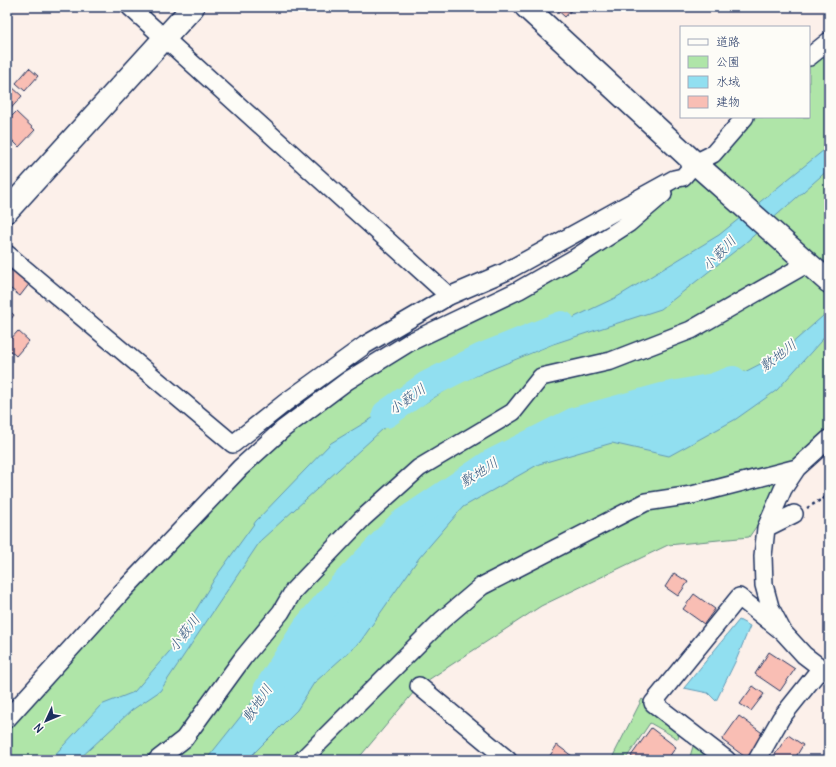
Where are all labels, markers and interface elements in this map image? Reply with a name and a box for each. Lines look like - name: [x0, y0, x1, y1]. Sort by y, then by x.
- legend: [680, 26, 810, 118]
- text: 道路: [716, 34, 740, 49]
- text: 公園: [716, 54, 740, 69]
- text: 水域: [716, 74, 740, 89]
- text: 建物: [716, 94, 740, 109]
- water label: 小薮川: [698, 232, 740, 274]
- water label: 敷地川: [756, 335, 800, 375]
- water label: 小薮川: [385, 380, 429, 418]
- water label: 敷地川: [456, 453, 502, 491]
- water label: 小薮川: [164, 611, 204, 655]
- water label: 敷地川: [238, 681, 276, 725]
- north arrow: [26, 701, 66, 741]
- text: N: [31, 720, 46, 736]

